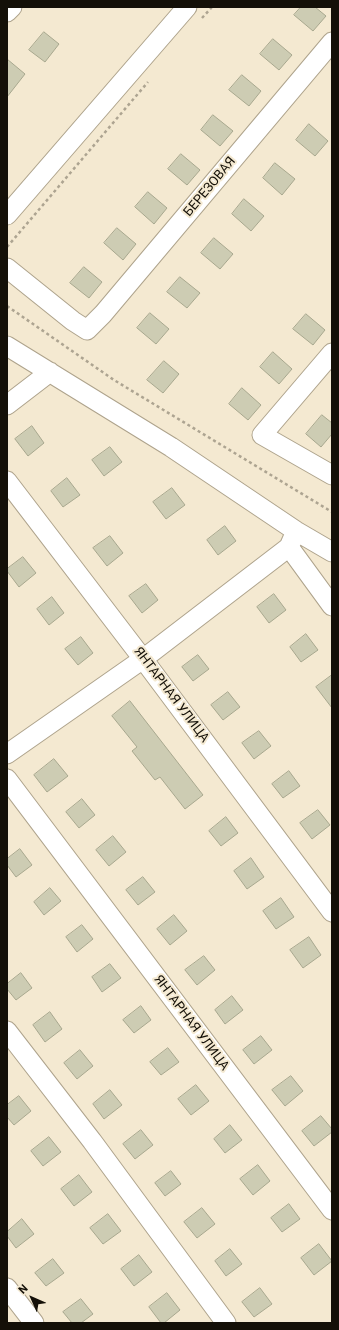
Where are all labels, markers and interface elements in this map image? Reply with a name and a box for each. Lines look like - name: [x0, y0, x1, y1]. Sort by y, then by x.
- street label: БЕРЕЗОВАЯ: [181, 154, 239, 220]
- street label: ЯНТАРНАЯ УЛИЦА: [130, 644, 212, 746]
- street label: ЯНТАРНАЯ УЛИЦА: [150, 972, 232, 1074]
- north arrow: [12, 1278, 52, 1318]
- text: N: [16, 1282, 30, 1297]

